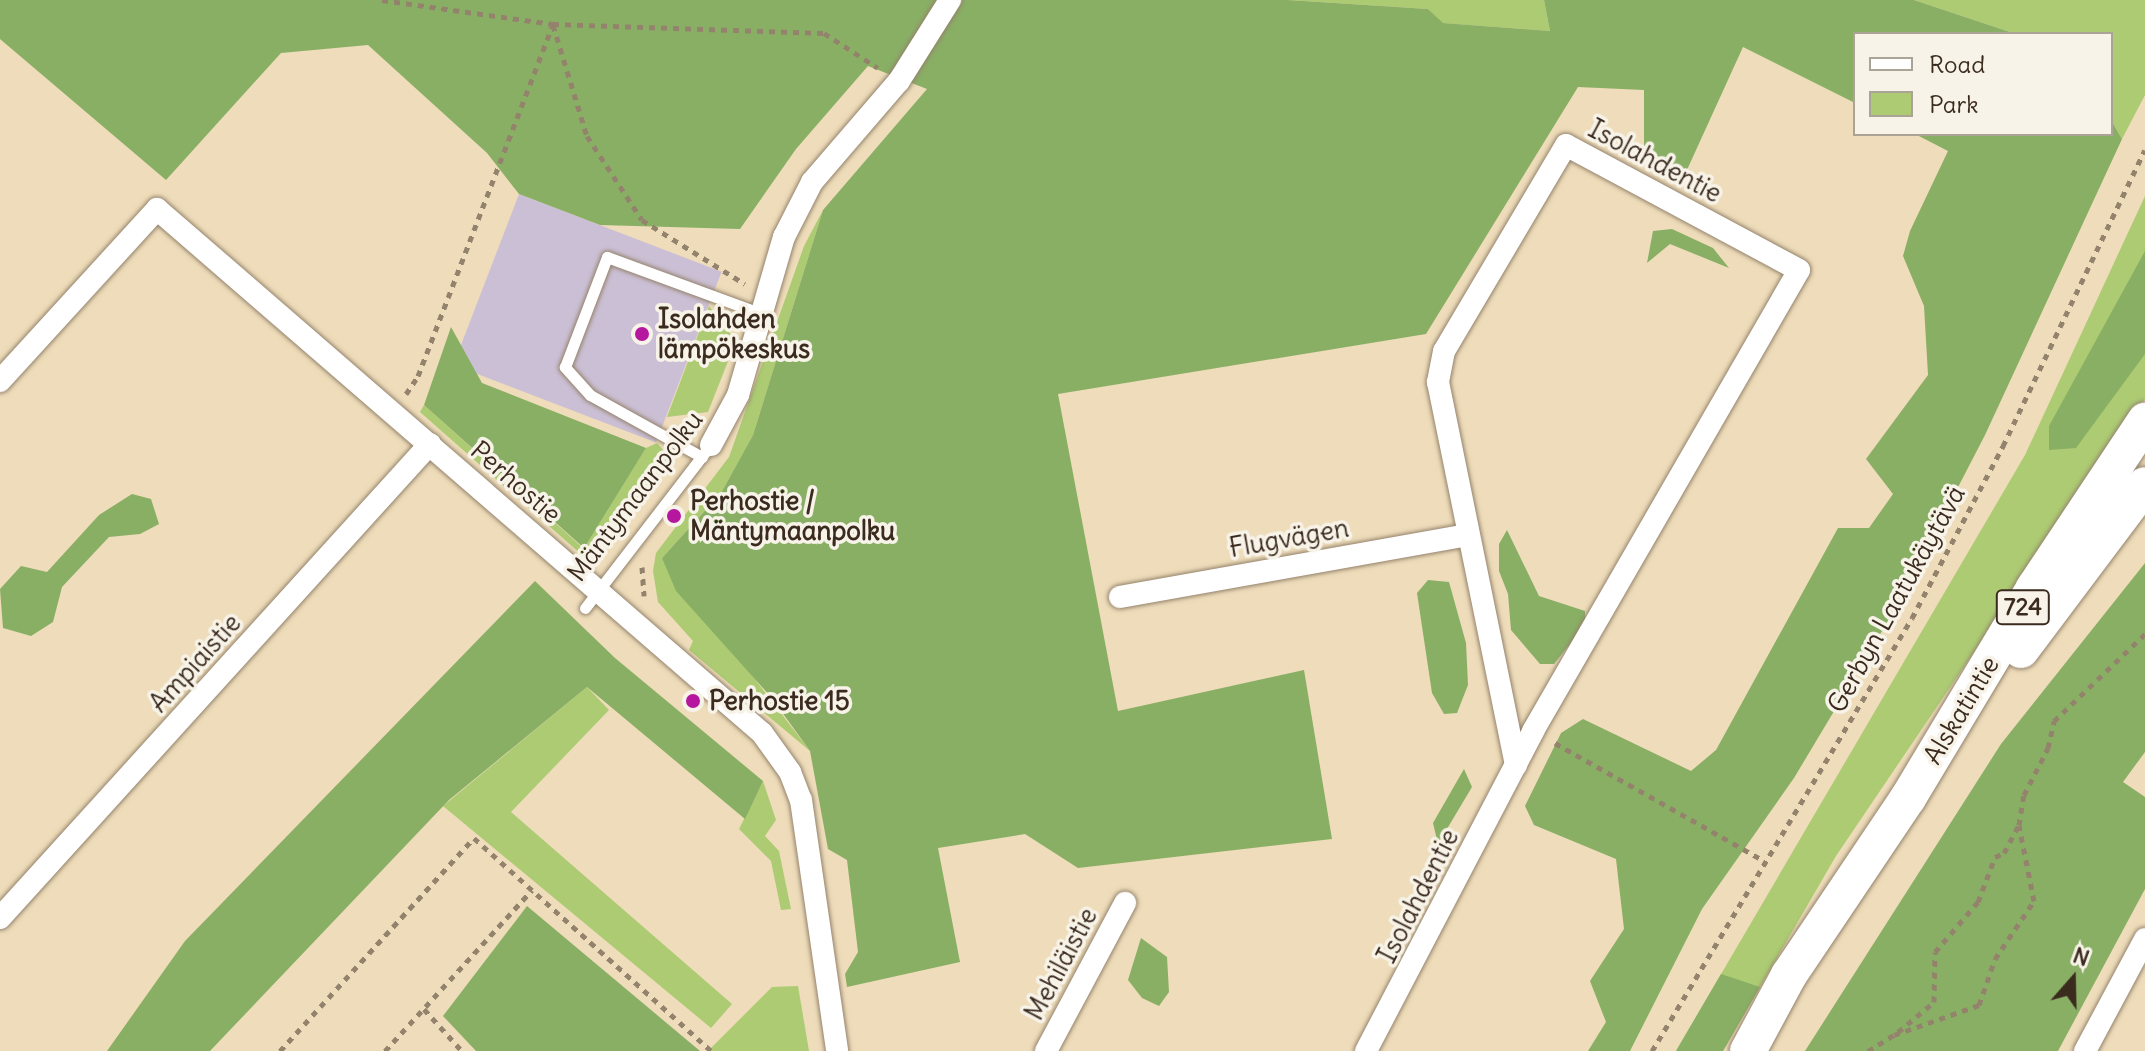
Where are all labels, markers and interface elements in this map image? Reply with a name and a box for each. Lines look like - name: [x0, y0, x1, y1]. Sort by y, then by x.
- legend: [1853, 32, 2113, 136]
- text: Road: [1929, 49, 1985, 79]
- text: Park: [1929, 89, 1979, 119]
- street label: Isolahdentie: [1583, 113, 1727, 209]
- place label: Isolahden lämpökeskus: [658, 303, 810, 364]
- marker: Isolahden lämpökeskus: [633, 325, 651, 343]
- street label: Mäntymaanpolku: [561, 405, 709, 587]
- street label: Perhostie: [465, 434, 567, 530]
- street label: Gerbyn Laatukäytävä: [1821, 480, 1971, 718]
- place label: Perhostie / Mäntymaanpolku: [690, 485, 895, 546]
- marker: Perhostie / Mäntymaanpolku: [665, 507, 683, 525]
- street label: Flugvägen: [1227, 512, 1351, 564]
- road number: 724: [1995, 587, 2051, 627]
- street label: Ampiaistie: [143, 608, 247, 718]
- street label: Alskatintie: [1917, 650, 2005, 770]
- place label: Perhostie 15: [709, 685, 850, 717]
- marker: Perhostie 15: [684, 692, 702, 710]
- street label: Isolahdentie: [1371, 824, 1465, 968]
- street label: Mehiläistie: [1018, 903, 1104, 1025]
- north arrow: [2033, 939, 2113, 1019]
- text: N: [2069, 941, 2093, 972]

